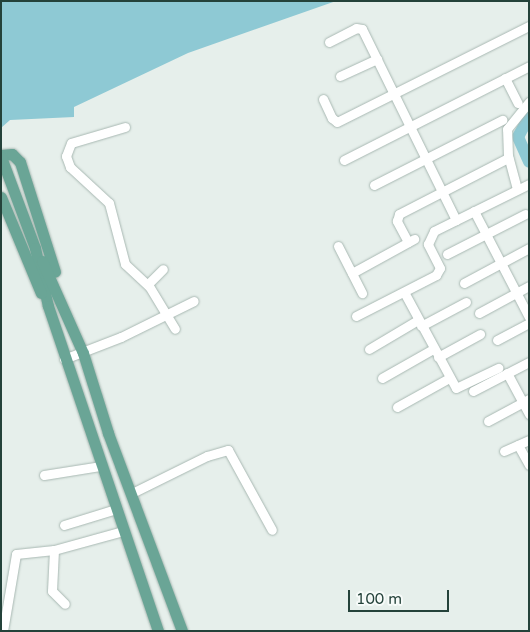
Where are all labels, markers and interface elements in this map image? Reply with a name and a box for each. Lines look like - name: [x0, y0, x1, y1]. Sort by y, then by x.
- scale bar: [350, 580, 451, 612]
- text: 100 m: [356, 590, 402, 608]

